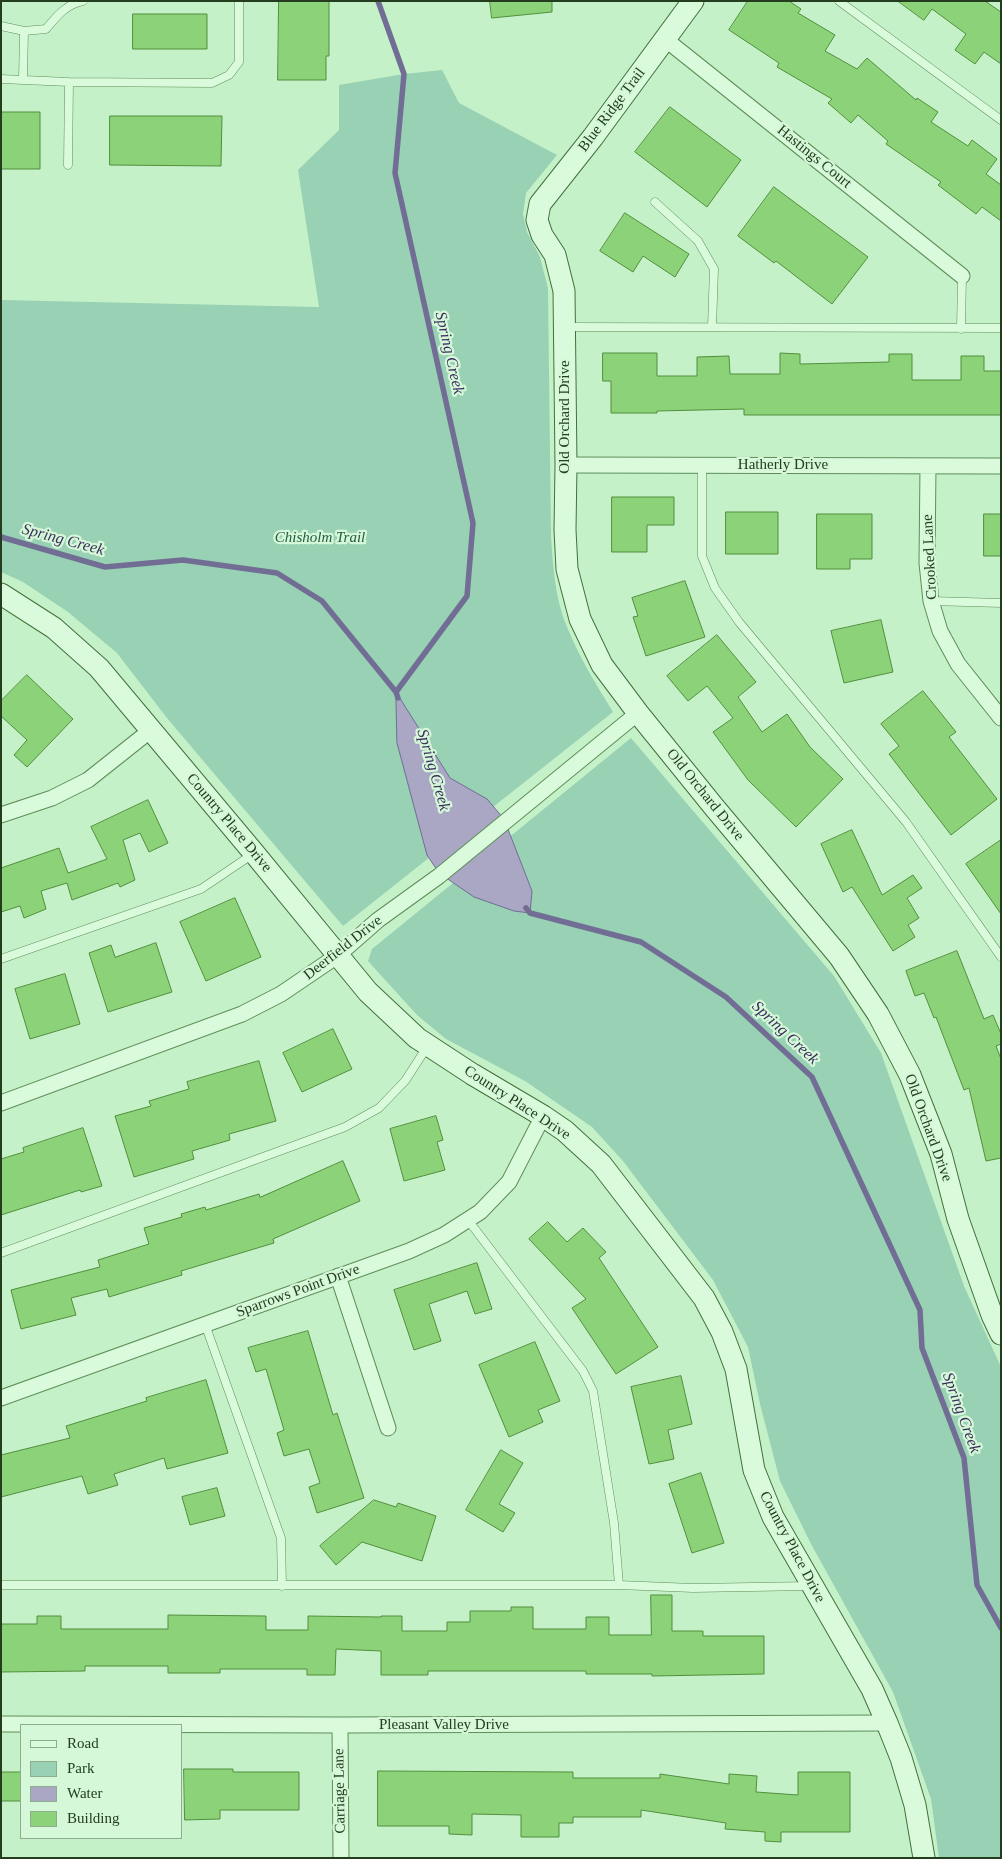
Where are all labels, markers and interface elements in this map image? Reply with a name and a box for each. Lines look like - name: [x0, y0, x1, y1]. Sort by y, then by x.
- street label: Blue Ridge Trail: [575, 65, 649, 155]
- street label: Hastings Court: [773, 122, 855, 192]
- water label: Spring Creek: [430, 310, 468, 396]
- street label: Old Orchard Drive: [556, 360, 574, 474]
- street label: Hatherly Drive: [738, 456, 828, 474]
- street label: Crooked Lane: [919, 514, 941, 600]
- water label: Spring Creek: [20, 520, 106, 560]
- park label: Chisholm Trail: [275, 529, 365, 547]
- water label: Spring Creek: [412, 727, 454, 813]
- street label: Old Orchard Drive: [662, 745, 748, 845]
- street label: Country Place Drive: [182, 770, 276, 876]
- street label: Deerfield Drive: [300, 912, 386, 984]
- water label: Spring Creek: [748, 997, 822, 1069]
- street label: Country Place Drive: [460, 1062, 574, 1144]
- street label: Old Orchard Drive: [900, 1072, 956, 1184]
- street label: Sparrows Point Drive: [234, 1260, 362, 1322]
- water label: Spring Creek: [938, 1370, 984, 1456]
- street label: Country Place Drive: [755, 1488, 829, 1606]
- street label: Pleasant Valley Drive: [379, 1716, 509, 1734]
- legend: [20, 1724, 182, 1839]
- text: Road: [67, 1735, 99, 1751]
- street label: Carriage Lane: [330, 1748, 350, 1834]
- text: Park: [67, 1760, 95, 1776]
- text: Water: [67, 1785, 102, 1801]
- text: Building: [67, 1810, 120, 1826]

